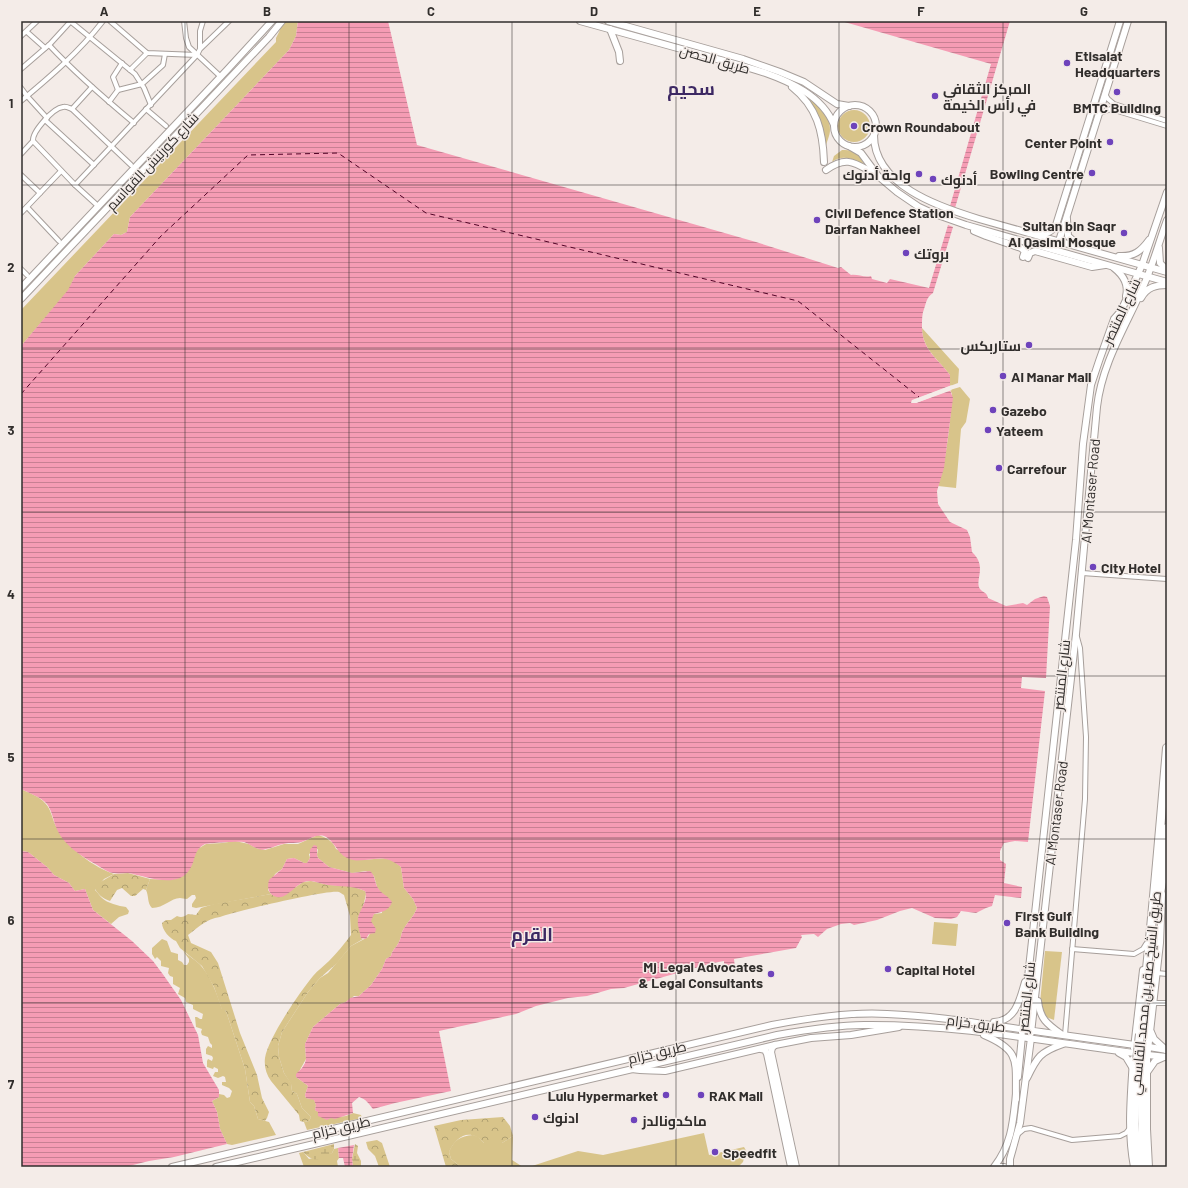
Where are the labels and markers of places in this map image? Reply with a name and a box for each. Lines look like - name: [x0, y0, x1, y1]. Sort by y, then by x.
- place label: Etisalat Headquarters: [1075, 47, 1160, 80]
- marker: Etisalat Headquarters: [1062, 58, 1072, 68]
- place label: المركز الثقافي في رأس الخيمة: [943, 80, 1036, 117]
- marker: BMTC Building: [1112, 87, 1122, 97]
- marker: المركز الثقافي في رأس الخيمة: [930, 91, 940, 101]
- place label: BMTC Building: [1073, 99, 1161, 116]
- place label: Crown Roundabout: [862, 118, 980, 135]
- marker: Crown Roundabout: [849, 121, 859, 131]
- place label: Center Point: [1025, 134, 1102, 151]
- marker: Center Point: [1105, 137, 1115, 147]
- place label: Bowling Centre: [990, 165, 1084, 182]
- place label: واحة أدنوك: [843, 166, 911, 184]
- marker: Bowling Centre: [1087, 168, 1097, 178]
- marker: واحة أدنوك: [914, 169, 924, 179]
- place label: أدنوك: [941, 171, 977, 189]
- marker: أدنوك: [928, 174, 938, 184]
- place label: Civil Defence Station Darfan Nakheel: [825, 204, 954, 237]
- marker: Civil Defence Station Darfan Nakheel: [812, 215, 822, 225]
- place label: Sultan bin Saqr Al Qasimi Mosque: [1008, 217, 1117, 250]
- marker: Sultan bin Saqr Al Qasimi Mosque: [1119, 228, 1129, 238]
- place label: بروتك: [914, 245, 949, 263]
- marker: بروتك: [901, 248, 911, 258]
- place label: ستاربكس: [961, 337, 1021, 355]
- marker: ستاربكس: [1024, 340, 1034, 350]
- place label: Al Manar Mall: [1011, 368, 1091, 385]
- marker: Al Manar Mall: [998, 371, 1008, 381]
- place label: Gazebo: [1001, 402, 1047, 419]
- marker: Gazebo: [988, 405, 998, 415]
- place label: Yateem: [996, 422, 1043, 439]
- marker: Yateem: [983, 425, 993, 435]
- place label: Carrefour: [1007, 460, 1067, 477]
- marker: Carrefour: [994, 463, 1004, 473]
- place label: City Hotel: [1101, 559, 1161, 576]
- marker: City Hotel: [1088, 562, 1098, 572]
- place label: First Gulf Bank Building: [1015, 907, 1099, 940]
- marker: First Gulf Bank Building: [1002, 918, 1012, 928]
- place label: Mj Legal Advocates & Legal Consultants: [639, 958, 763, 991]
- place label: Capital Hotel: [896, 961, 975, 978]
- marker: Capital Hotel: [883, 964, 893, 974]
- marker: Mj Legal Advocates & Legal Consultants: [766, 969, 776, 979]
- place label: Lulu Hypermarket: [548, 1087, 658, 1104]
- place label: RAK Mall: [709, 1087, 763, 1104]
- marker: Lulu Hypermarket: [661, 1090, 671, 1100]
- marker: RAK Mall: [696, 1090, 706, 1100]
- place label: ادنوك: [543, 1109, 579, 1127]
- marker: ادنوك: [530, 1112, 540, 1122]
- place label: ماكدونالدز: [641, 1112, 707, 1130]
- marker: ماكدونالدز: [629, 1115, 639, 1125]
- place label: Speedfit: [723, 1144, 777, 1161]
- marker: Speedfit: [710, 1147, 720, 1157]

